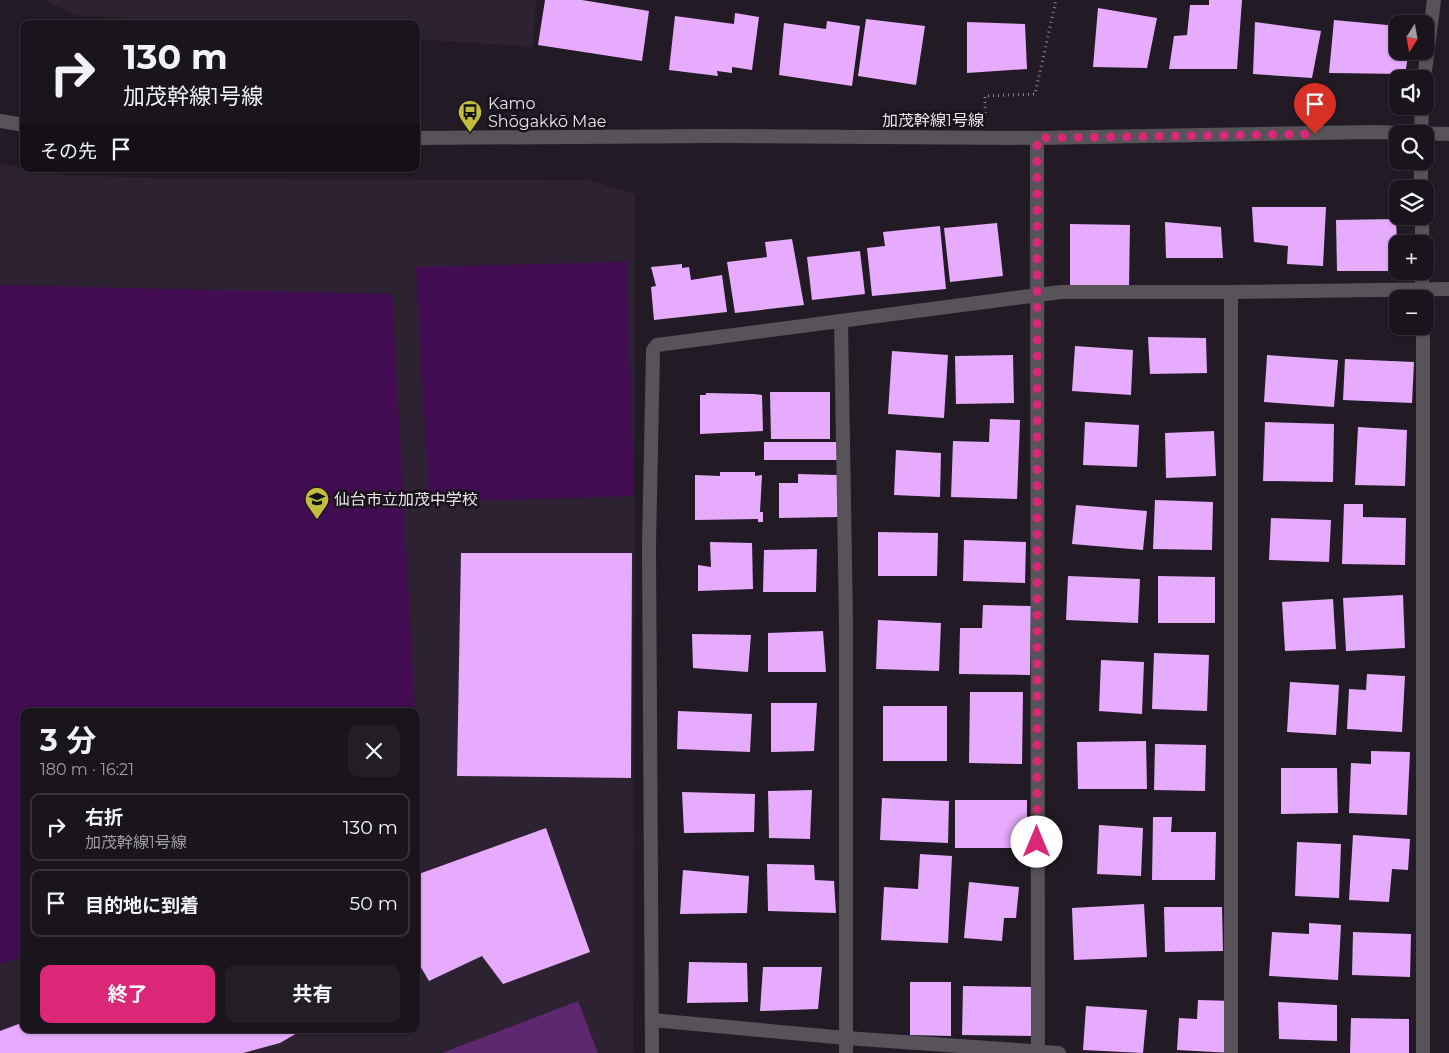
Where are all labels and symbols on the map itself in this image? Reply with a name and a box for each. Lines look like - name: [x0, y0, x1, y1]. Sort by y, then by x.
- north arrow: [1389, 15, 1434, 60]
- pin: [1294, 83, 1336, 134]
- place label: Kamo Shōgakkō Mae: [488, 94, 607, 131]
- bus stop icon: Kamo Shōgakkō Mae: [457, 99, 483, 133]
- street label: 加茂幹線1号線: [882, 111, 984, 130]
- school or university icon: 仙台市立加茂中学校: [304, 486, 330, 520]
- place label: 仙台市立加茂中学校: [334, 490, 478, 509]
- position arrow: [1010, 815, 1062, 867]

